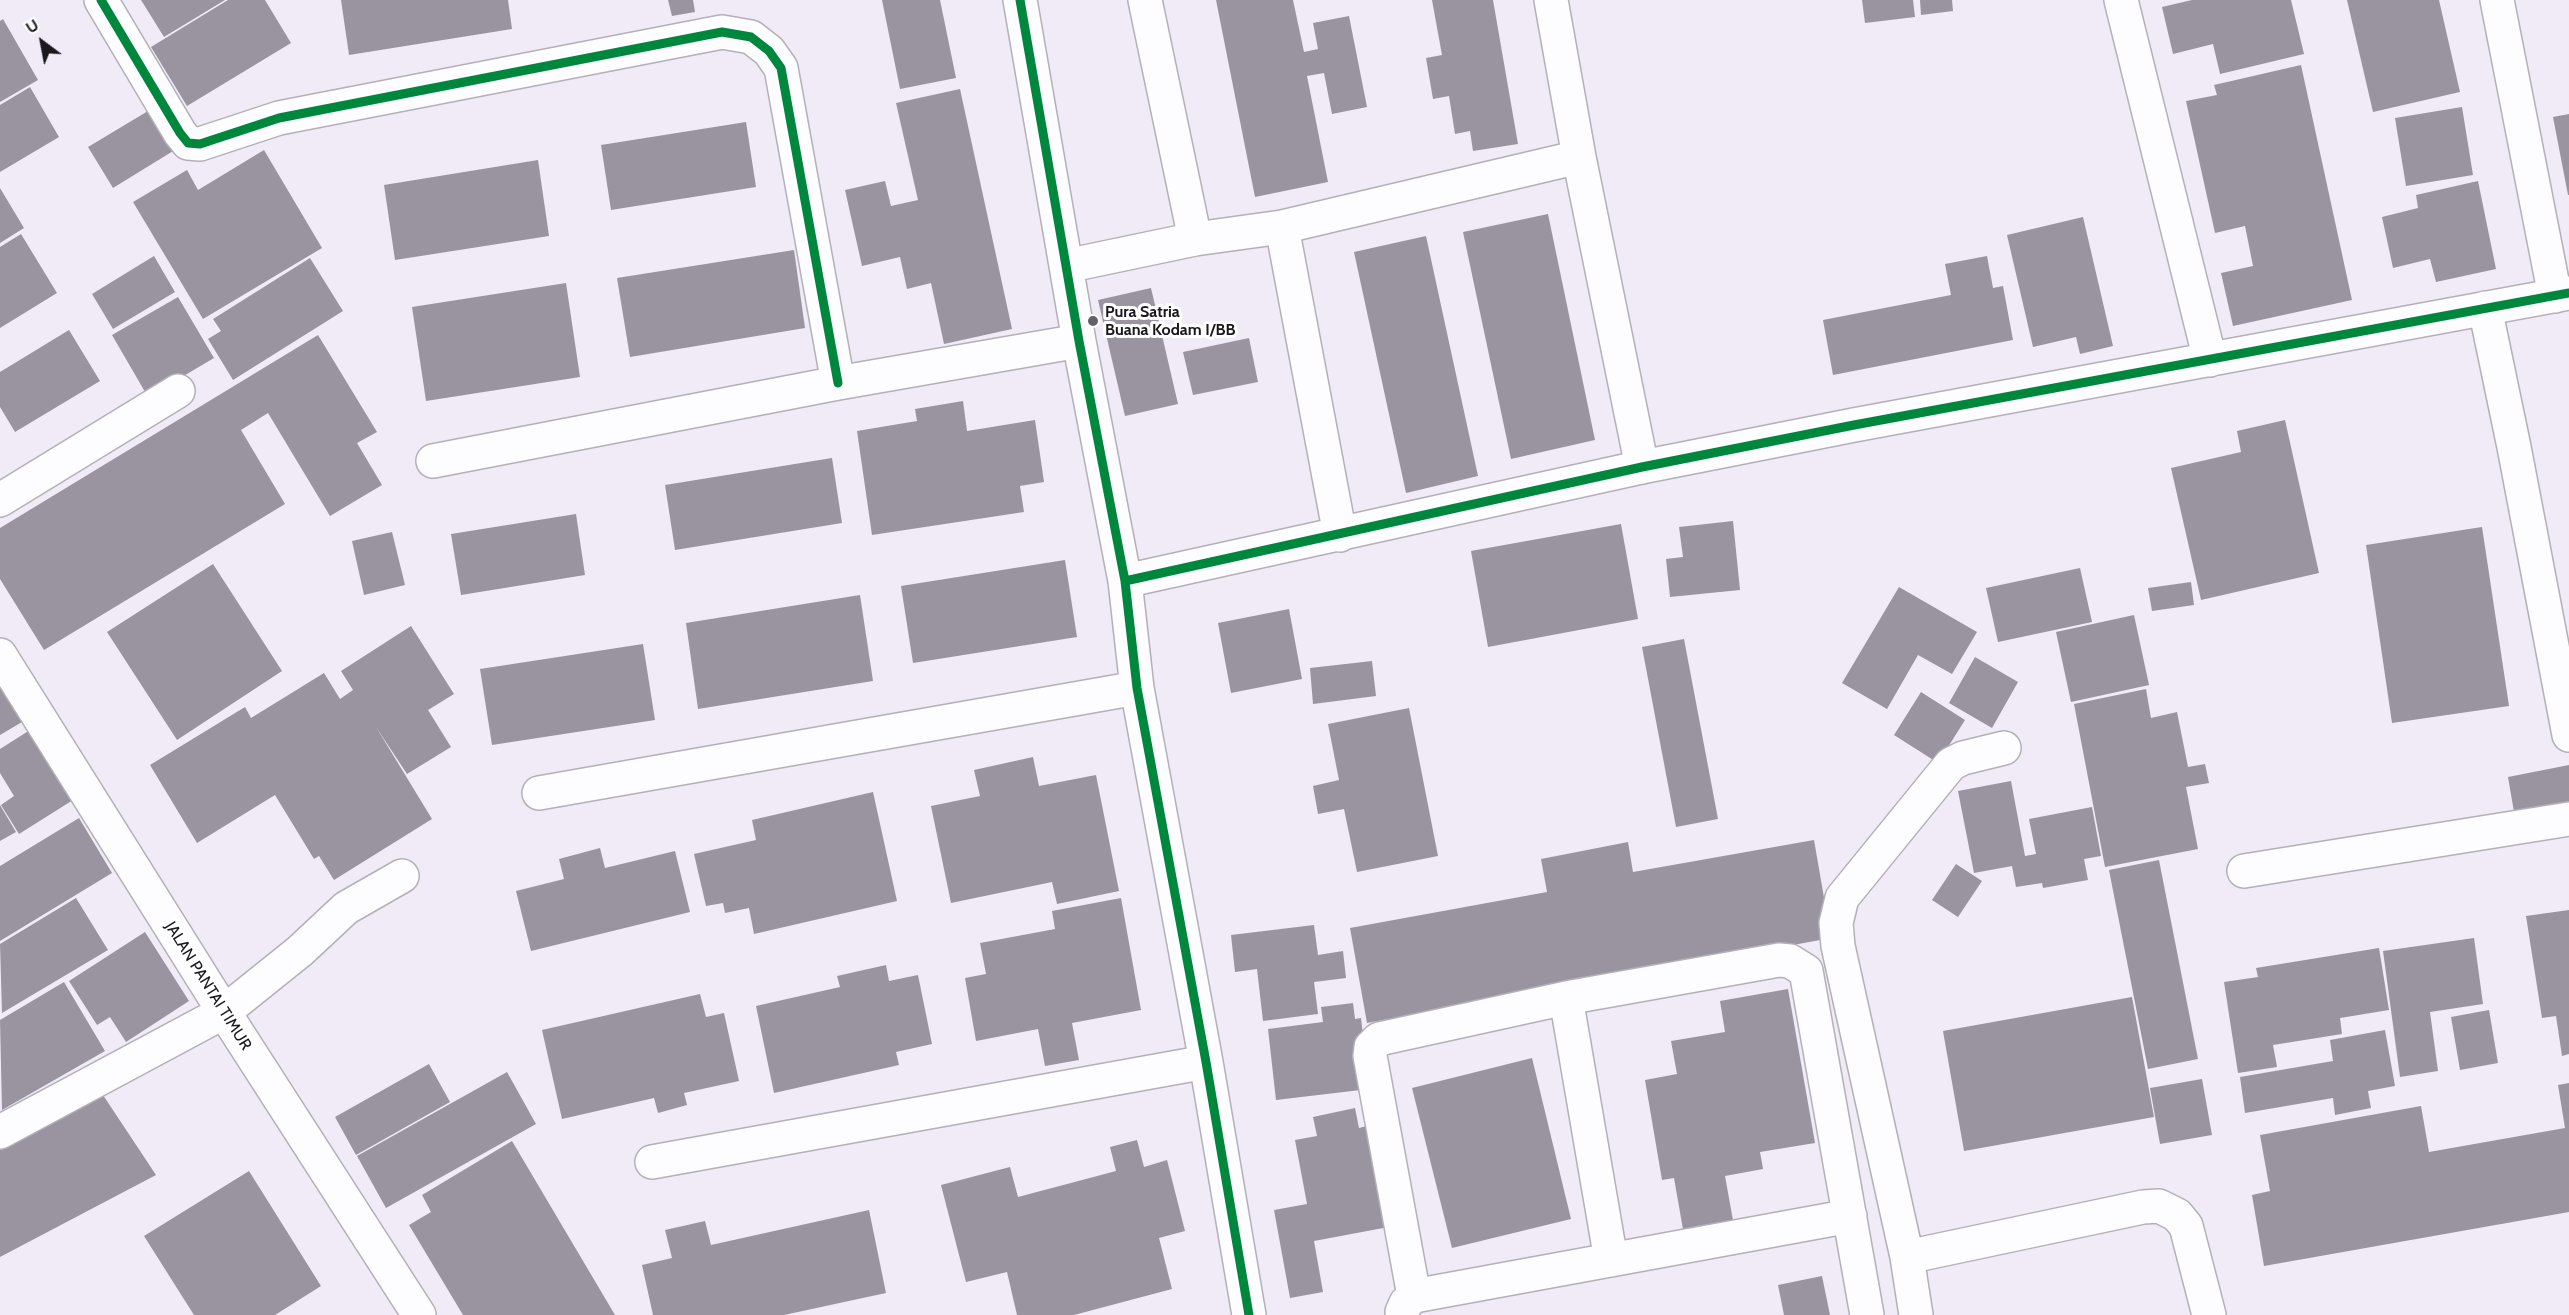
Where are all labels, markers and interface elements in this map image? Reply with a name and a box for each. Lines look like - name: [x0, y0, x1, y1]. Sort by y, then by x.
- north arrow: [12, 12, 72, 72]
- text: U: [22, 15, 42, 37]
- place label: Pura Satria Buana Kodam I/BB: [1105, 302, 1236, 340]
- marker: Pura Satria Buana Kodam I/BB: [1086, 314, 1100, 328]
- street label: JALAN PANTAI TIMUR: [161, 918, 255, 1054]

